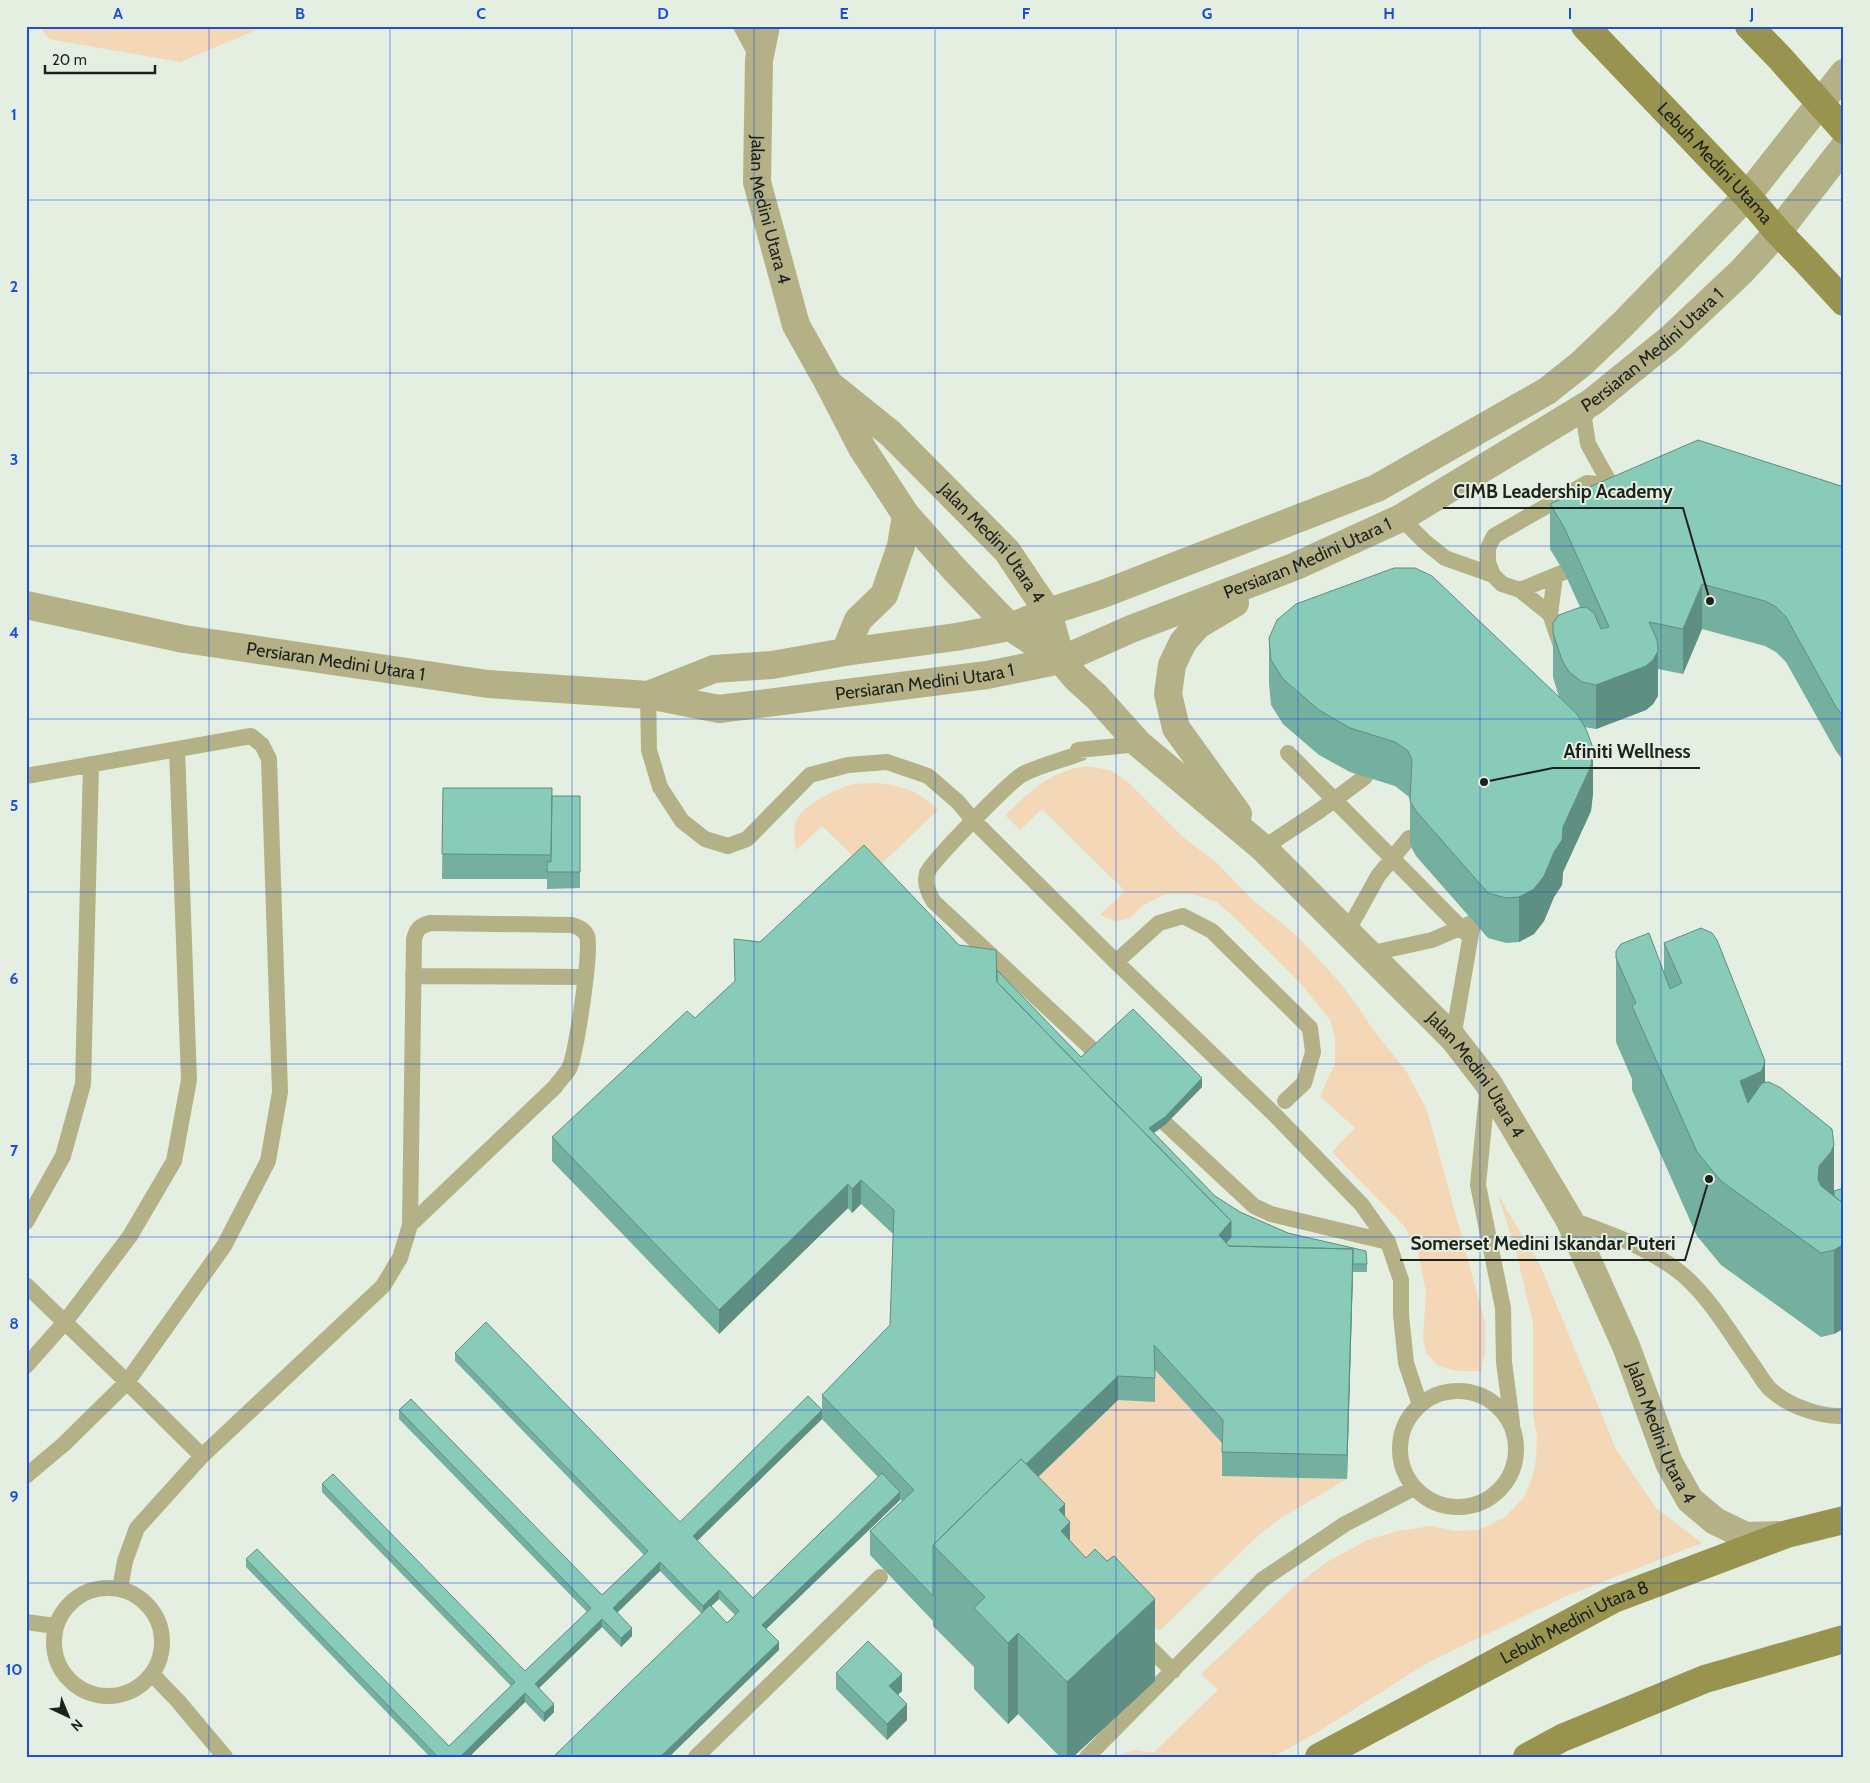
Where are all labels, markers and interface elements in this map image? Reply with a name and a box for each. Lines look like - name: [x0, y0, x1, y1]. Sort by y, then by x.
- text: A: [113, 4, 123, 23]
- text: B: [295, 4, 305, 23]
- text: C: [476, 4, 486, 23]
- text: D: [657, 4, 669, 23]
- text: E: [839, 4, 849, 23]
- text: F: [1022, 4, 1031, 23]
- text: G: [1202, 4, 1212, 23]
- text: H: [1383, 4, 1395, 23]
- text: I: [1568, 4, 1572, 23]
- text: J: [1749, 4, 1754, 23]
- scale bar: [45, 42, 155, 74]
- text: 20 m: [52, 51, 87, 69]
- street label: Lebuh Medini Utama: [1653, 98, 1777, 229]
- text: 1: [11, 105, 17, 124]
- street label: Jalan Medini Utara 4: [745, 134, 795, 286]
- text: 2: [10, 277, 18, 296]
- street label: Persiaran Medini Utara 1: [1577, 283, 1728, 417]
- text: 3: [10, 450, 18, 469]
- callout: CIMB Leadership Academy: [1443, 474, 1683, 508]
- street label: Jalan Medini Utara 4: [934, 477, 1050, 607]
- text: CIMB Leadership Academy: [1453, 480, 1673, 503]
- street label: Persiaran Medini Utara 1: [1220, 513, 1395, 604]
- text: 4: [9, 623, 19, 642]
- street label: Persiaran Medini Utara 1: [245, 637, 427, 686]
- street label: Persiaran Medini Utara 1: [834, 659, 1016, 705]
- callout: Afiniti Wellness: [1553, 734, 1700, 768]
- text: Afiniti Wellness: [1564, 740, 1690, 763]
- text: 5: [10, 796, 18, 815]
- text: 6: [10, 969, 19, 988]
- street label: Jalan Medini Utara 4: [1421, 1006, 1529, 1142]
- text: 7: [10, 1141, 19, 1160]
- callout: Somerset Medini Iskandar Puteri: [1400, 1226, 1685, 1260]
- text: Somerset Medini Iskandar Puteri: [1410, 1232, 1676, 1255]
- text: 8: [9, 1314, 19, 1333]
- street label: Jalan Medini Utara 4: [1621, 1358, 1701, 1507]
- text: 9: [10, 1487, 19, 1506]
- street label: Lebuh Medini Utara 8: [1496, 1576, 1652, 1669]
- text: 10: [5, 1660, 23, 1679]
- north arrow: [42, 1690, 92, 1740]
- text: N: [67, 1715, 87, 1735]

